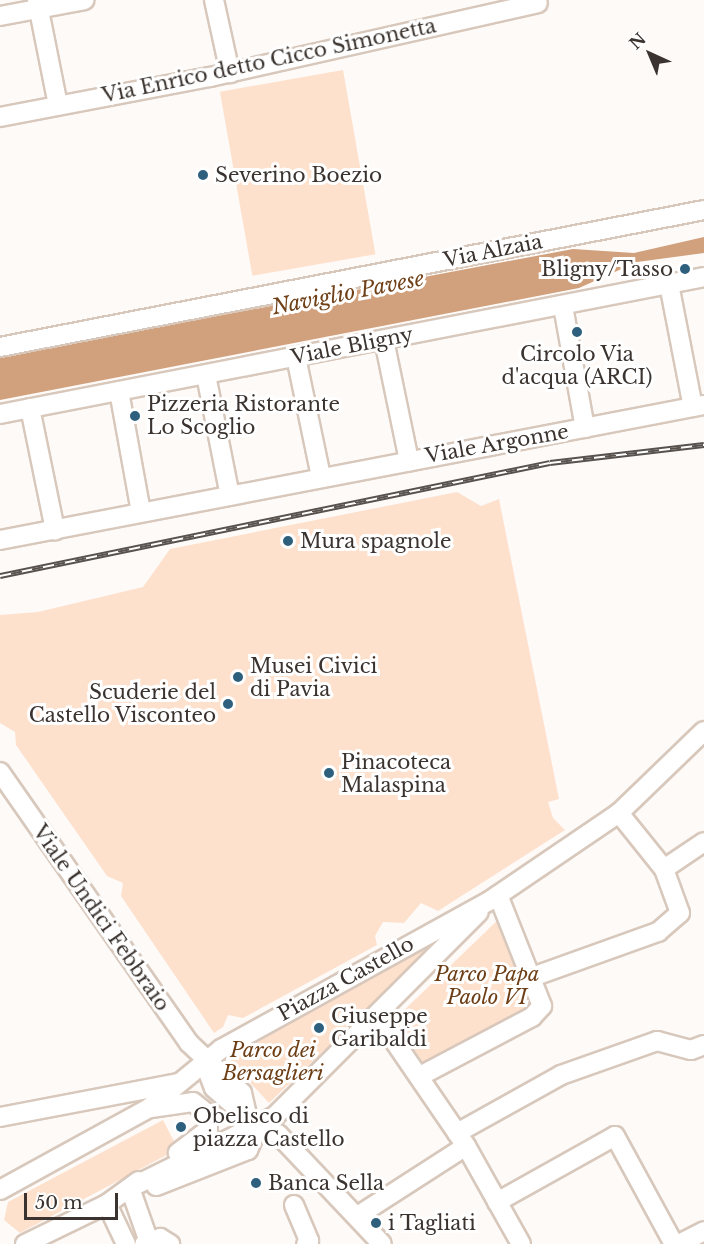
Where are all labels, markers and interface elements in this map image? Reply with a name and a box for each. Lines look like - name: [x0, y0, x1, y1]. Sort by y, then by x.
- street label: Via Enrico detto Cicco Simonetta: [100, 14, 438, 108]
- north arrow: [620, 24, 680, 84]
- text: N: [625, 29, 650, 53]
- place label: Severino Boezio: [215, 163, 382, 187]
- marker: Severino Boezio: [196, 168, 210, 182]
- street label: Via Alzaia: [441, 230, 545, 272]
- place label: Bligny/Tasso: [541, 257, 673, 281]
- marker: Bligny/Tasso: [678, 262, 692, 276]
- water label: Naviglio Pavese: [270, 266, 426, 320]
- street label: Viale Bligny: [289, 322, 415, 370]
- marker: Circolo Via d'acqua (ARCI): [570, 325, 584, 339]
- place label: Circolo Via d'acqua (ARCI): [501, 342, 653, 389]
- place label: Pizzeria Ristorante Lo Scoglio: [147, 392, 340, 439]
- marker: Pizzeria Ristorante Lo Scoglio: [128, 409, 142, 423]
- street label: Viale Argonne: [423, 420, 571, 468]
- place label: Mura spagnole: [300, 529, 452, 553]
- marker: Mura spagnole: [281, 534, 295, 548]
- place label: Musei Civici di Pavia: [250, 654, 377, 701]
- marker: Musei Civici di Pavia: [231, 670, 245, 684]
- place label: Scuderie del Castello Visconteo: [28, 680, 216, 727]
- marker: Scuderie del Castello Visconteo: [221, 697, 235, 711]
- place label: Pinacoteca Malaspina: [341, 750, 451, 797]
- marker: Pinacoteca Malaspina: [322, 766, 336, 780]
- street label: Viale Undici Febbraio: [28, 820, 174, 1016]
- street label: Piazza Castello: [274, 932, 418, 1026]
- park label: Parco Papa Paolo VI: [435, 963, 539, 1010]
- place label: Giuseppe Garibaldi: [331, 1005, 428, 1052]
- marker: Giuseppe Garibaldi: [312, 1021, 326, 1035]
- park label: Parco dei Bersaglieri: [222, 1038, 324, 1085]
- place label: Obelisco di piazza Castello: [193, 1104, 345, 1151]
- marker: Obelisco di piazza Castello: [174, 1120, 188, 1134]
- place label: Banca Sella: [268, 1171, 384, 1195]
- marker: Banca Sella: [249, 1176, 263, 1190]
- scale bar: [27, 1181, 122, 1219]
- text: 50 m: [35, 1192, 83, 1214]
- place label: i Tagliati: [388, 1211, 476, 1235]
- marker: i Tagliati: [369, 1216, 383, 1230]

